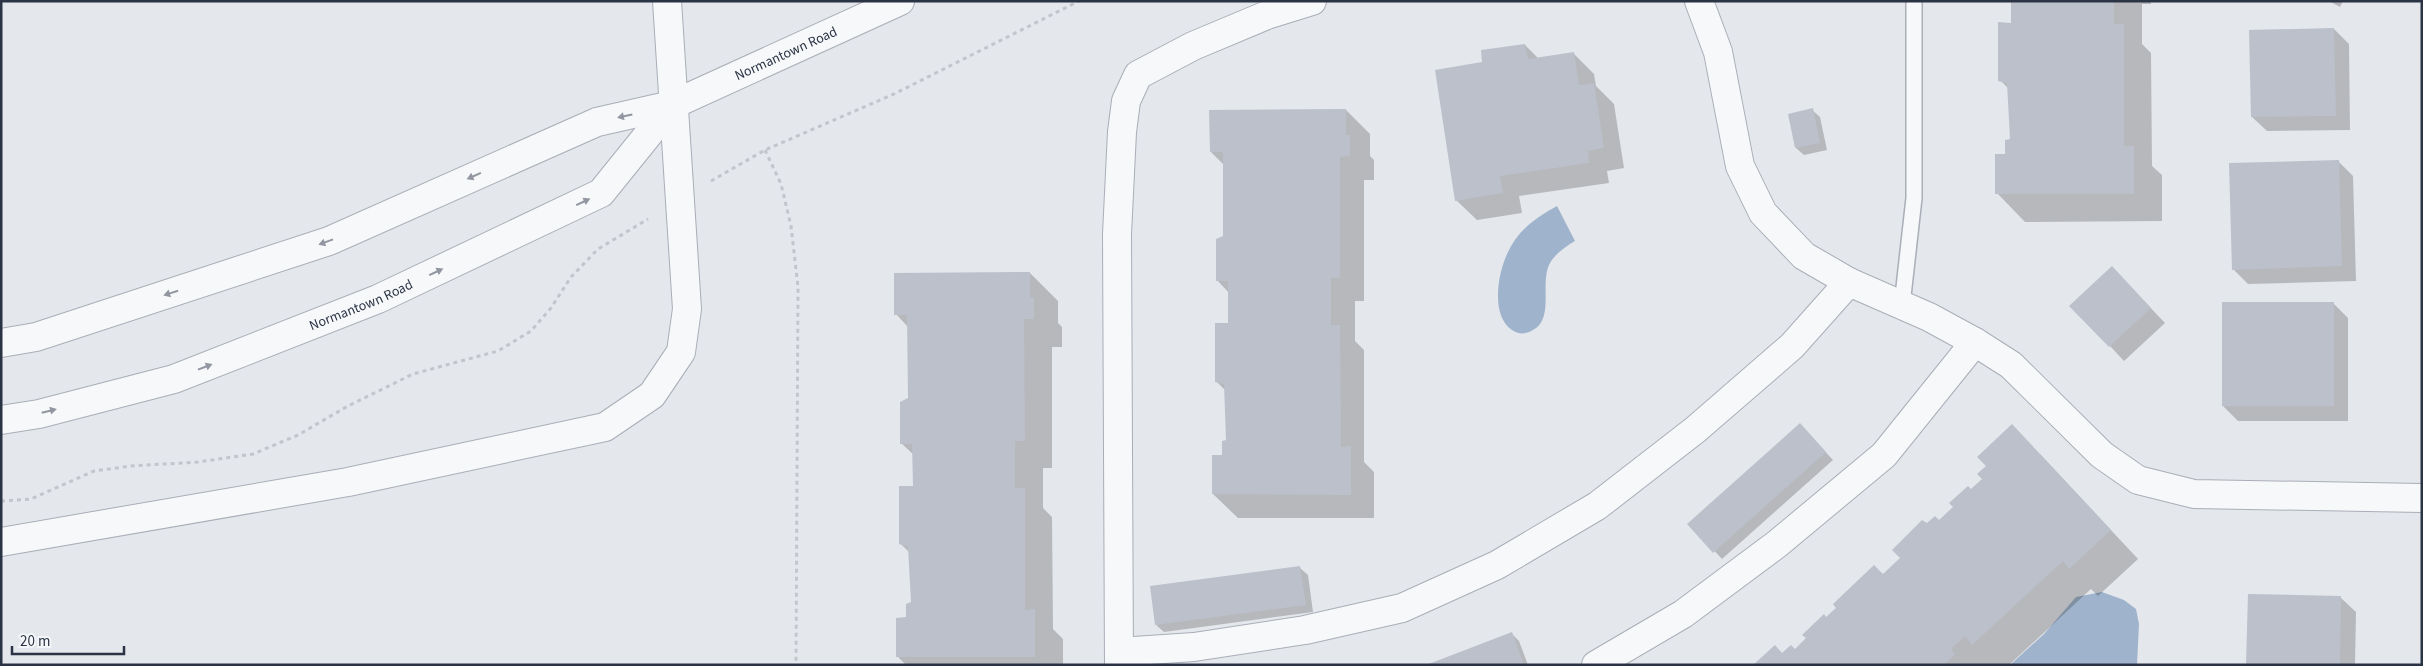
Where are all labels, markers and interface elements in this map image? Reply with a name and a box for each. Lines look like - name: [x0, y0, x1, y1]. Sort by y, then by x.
- street label: Normantown Road: [732, 22, 841, 86]
- one-way arrow: [616, 112, 632, 120]
- one-way arrow: [467, 172, 481, 180]
- one-way arrow: [576, 198, 590, 206]
- one-way arrow: [318, 238, 333, 246]
- one-way arrow: [429, 267, 443, 275]
- street label: Normantown Road: [306, 275, 416, 336]
- one-way arrow: [164, 289, 179, 297]
- one-way arrow: [198, 363, 213, 370]
- one-way arrow: [42, 407, 57, 415]
- scale bar: [12, 624, 125, 656]
- text: 20 m: [20, 631, 50, 652]

